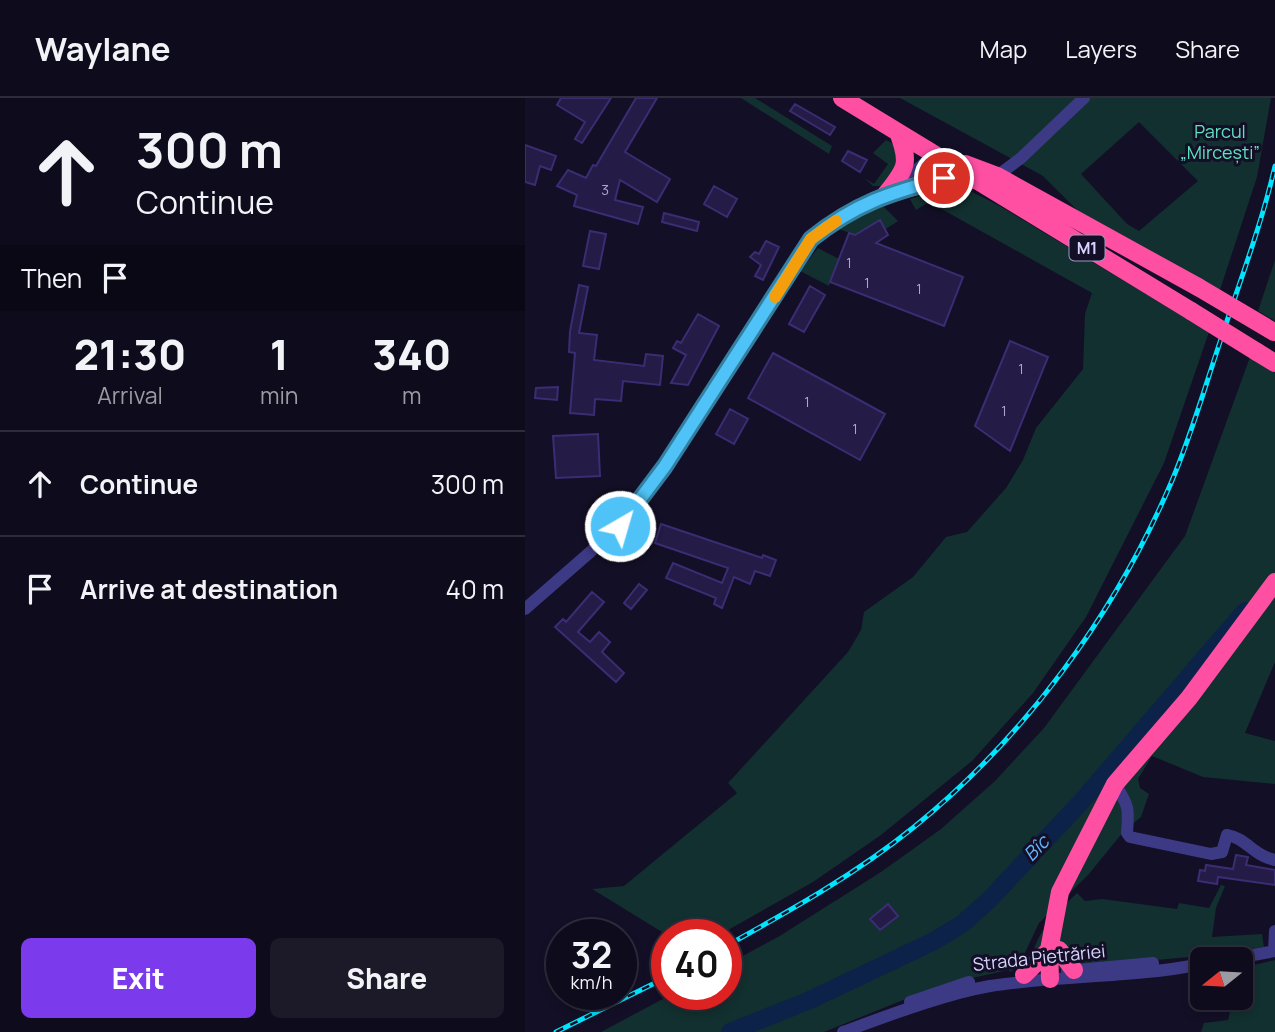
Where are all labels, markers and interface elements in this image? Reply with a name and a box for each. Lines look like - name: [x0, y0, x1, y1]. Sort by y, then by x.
- text: Waylane: [35, 26, 171, 71]
- text: Map: [980, 32, 1027, 65]
- text: Layers: [1065, 32, 1137, 65]
- text: Share: [1175, 32, 1240, 65]
- text: 300 m: [136, 116, 283, 183]
- park label: Parcul „Mircești”: [1180, 119, 1260, 164]
- icon: ahead: [21, 126, 112, 217]
- pin: [914, 148, 974, 208]
- icon: arrive: [925, 159, 963, 197]
- text: Continue: [136, 180, 274, 224]
- house number: 3: [601, 180, 609, 199]
- road number: M1: [1069, 236, 1105, 260]
- house number: 1: [846, 253, 852, 272]
- icon: arrive: [96, 259, 134, 297]
- text: Then: [21, 260, 82, 296]
- house number: 1: [864, 273, 870, 292]
- house number: 1: [916, 279, 922, 298]
- text: 21:30: [74, 325, 186, 383]
- text: 1: [270, 325, 289, 383]
- text: 340: [372, 325, 451, 383]
- house number: 1: [1018, 359, 1024, 378]
- text: Arrival: [97, 379, 163, 411]
- text: min: [260, 379, 299, 411]
- text: m: [402, 379, 422, 411]
- house number: 1: [804, 392, 810, 411]
- house number: 1: [1001, 401, 1007, 420]
- house number: 1: [852, 419, 858, 438]
- icon: ahead: [21, 465, 59, 503]
- text: Continue: [80, 466, 198, 502]
- text: 300 m: [431, 466, 504, 502]
- position arrow: [583, 489, 657, 563]
- icon: arrive: [21, 570, 59, 608]
- text: Arrive at destination: [80, 571, 338, 607]
- text: 40 m: [446, 571, 504, 607]
- water label: Bîc: [1017, 828, 1056, 867]
- speed limit sign: 40: [651, 919, 742, 1010]
- text: 32: [571, 931, 612, 979]
- button: Exit: [21, 938, 256, 1018]
- button: Share: [270, 938, 504, 1018]
- street label: Strada Pietrăriei: [972, 938, 1106, 976]
- north arrow: [1190, 947, 1253, 1010]
- map controls: [1190, 947, 1253, 1010]
- text: km/h: [571, 970, 612, 994]

